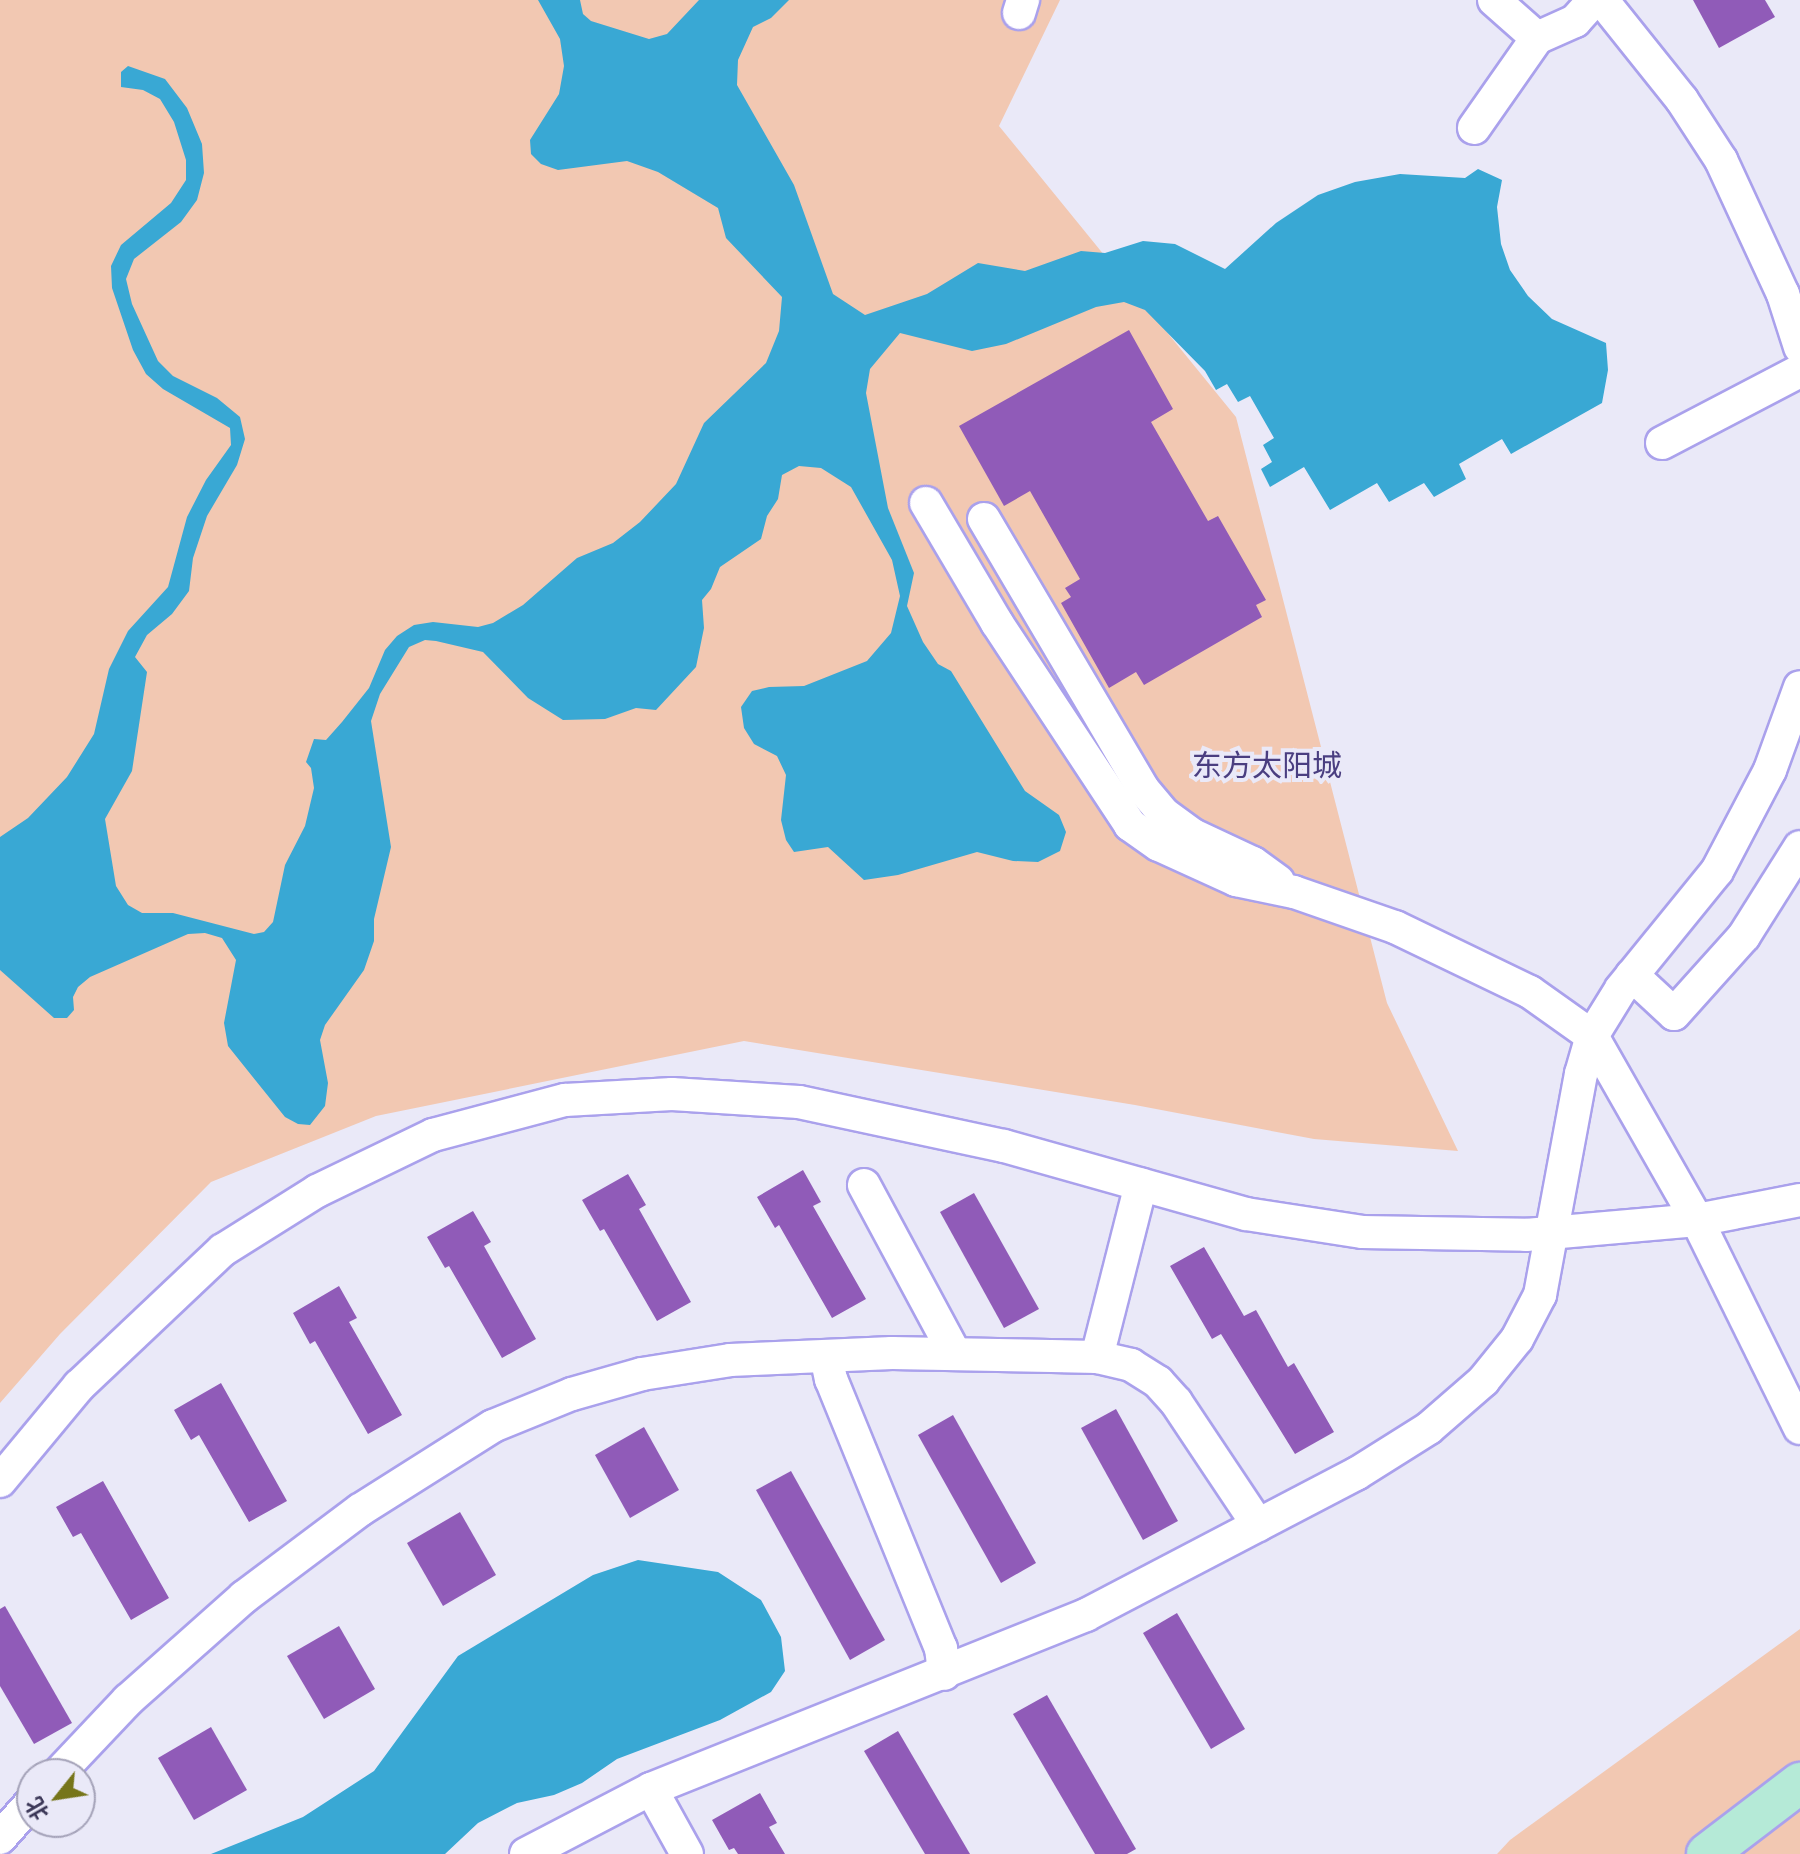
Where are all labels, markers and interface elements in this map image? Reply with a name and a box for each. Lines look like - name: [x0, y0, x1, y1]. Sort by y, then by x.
- district label: 东方太阳城: [1192, 747, 1342, 783]
- north arrow: [16, 1758, 96, 1838]
- text: 北: [19, 1792, 55, 1826]

